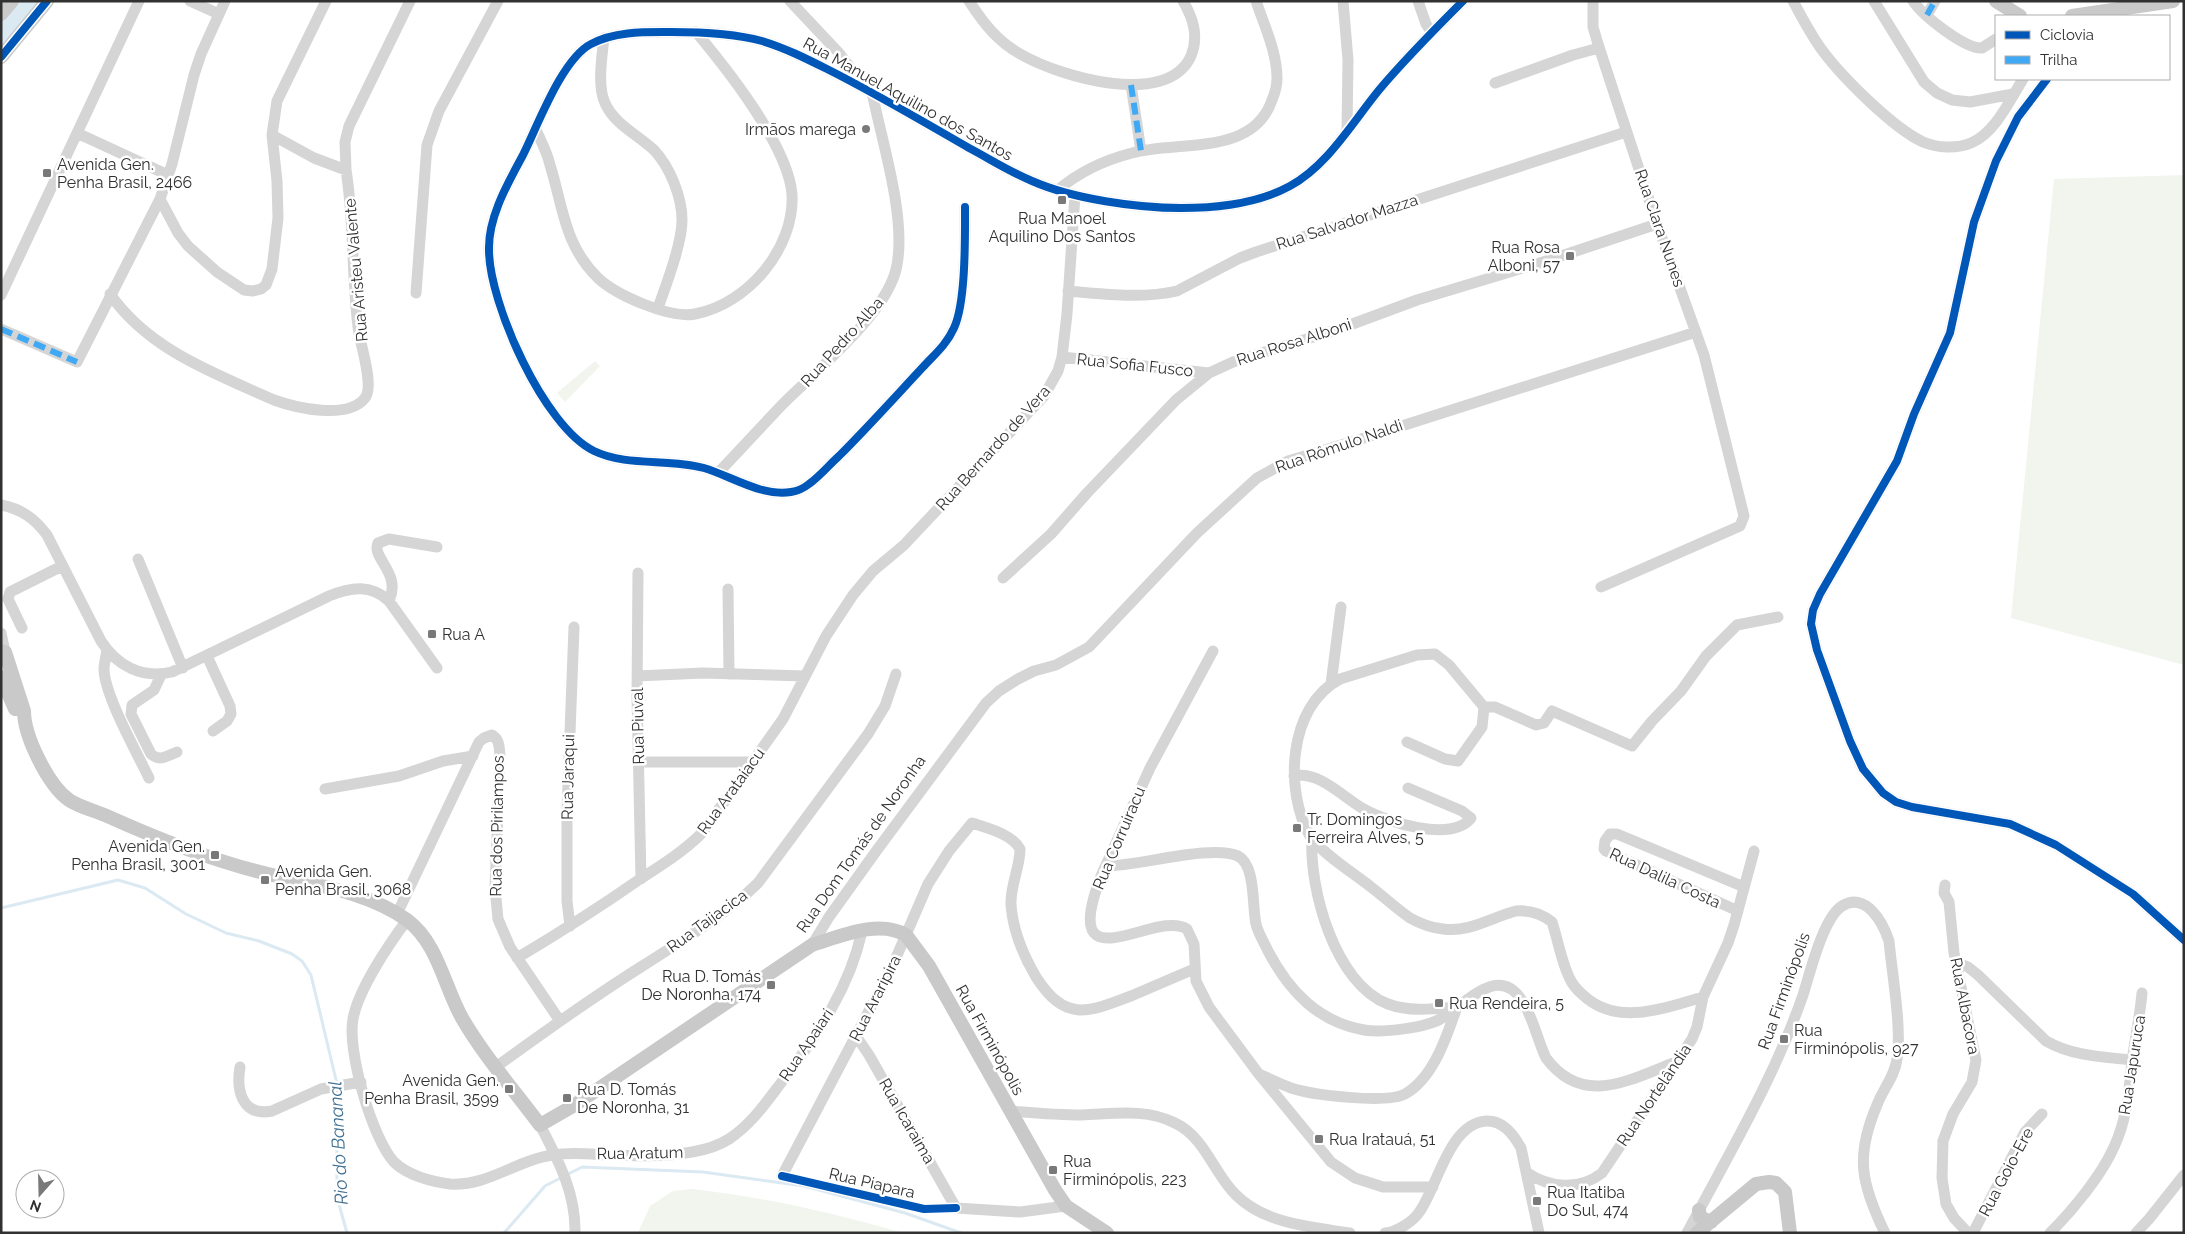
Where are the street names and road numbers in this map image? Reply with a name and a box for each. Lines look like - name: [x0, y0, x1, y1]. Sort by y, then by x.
- street label: Rua Manuel Aquilino dos Santos: [800, 33, 1016, 165]
- street label: Rua Clara Nunes: [1631, 167, 1689, 290]
- street label: Rua Salvador Mazza: [1274, 190, 1420, 254]
- street label: Rua Aristeu Valente: [340, 198, 372, 342]
- street label: Rua Pedro Alba: [797, 293, 887, 391]
- street label: Rua Rosa Alboni: [1234, 314, 1354, 370]
- street label: Rua Sofia Fusco: [1076, 349, 1194, 381]
- street label: Rua Bernardo de Vera: [932, 382, 1054, 514]
- street label: Rua Rômulo Naldi: [1273, 415, 1405, 477]
- street label: Rua Piuval: [628, 687, 648, 765]
- street label: Rua Jaraqui: [558, 734, 578, 820]
- street label: Rua Arataiacu: [693, 744, 769, 838]
- street label: Rua Dom Tomás de Noronha: [792, 752, 930, 936]
- street label: Rua dos Pirilampos: [486, 755, 508, 897]
- street label: Rua Corruiracu: [1089, 784, 1149, 892]
- street label: Rua Dalila Costa: [1607, 844, 1723, 912]
- street label: Rua Taijacica: [663, 886, 751, 956]
- street label: Rua Firminópolis: [1754, 930, 1814, 1052]
- street label: Rua Araripira: [845, 952, 905, 1044]
- street label: Rua Albacora: [1946, 956, 1984, 1056]
- street label: Rua Firminópolis: [952, 982, 1028, 1099]
- street label: Rua Apaiari: [775, 1005, 837, 1085]
- street label: Rua Japuruca: [2115, 1014, 2149, 1116]
- street label: Rua Nortelândia: [1613, 1040, 1695, 1150]
- street label: Rua Icaraima: [875, 1075, 939, 1167]
- street label: Rua Goio-Ere: [1975, 1124, 2037, 1220]
- street label: Rua Aratum: [596, 1143, 684, 1163]
- street label: Rua Piapara: [827, 1164, 917, 1202]

